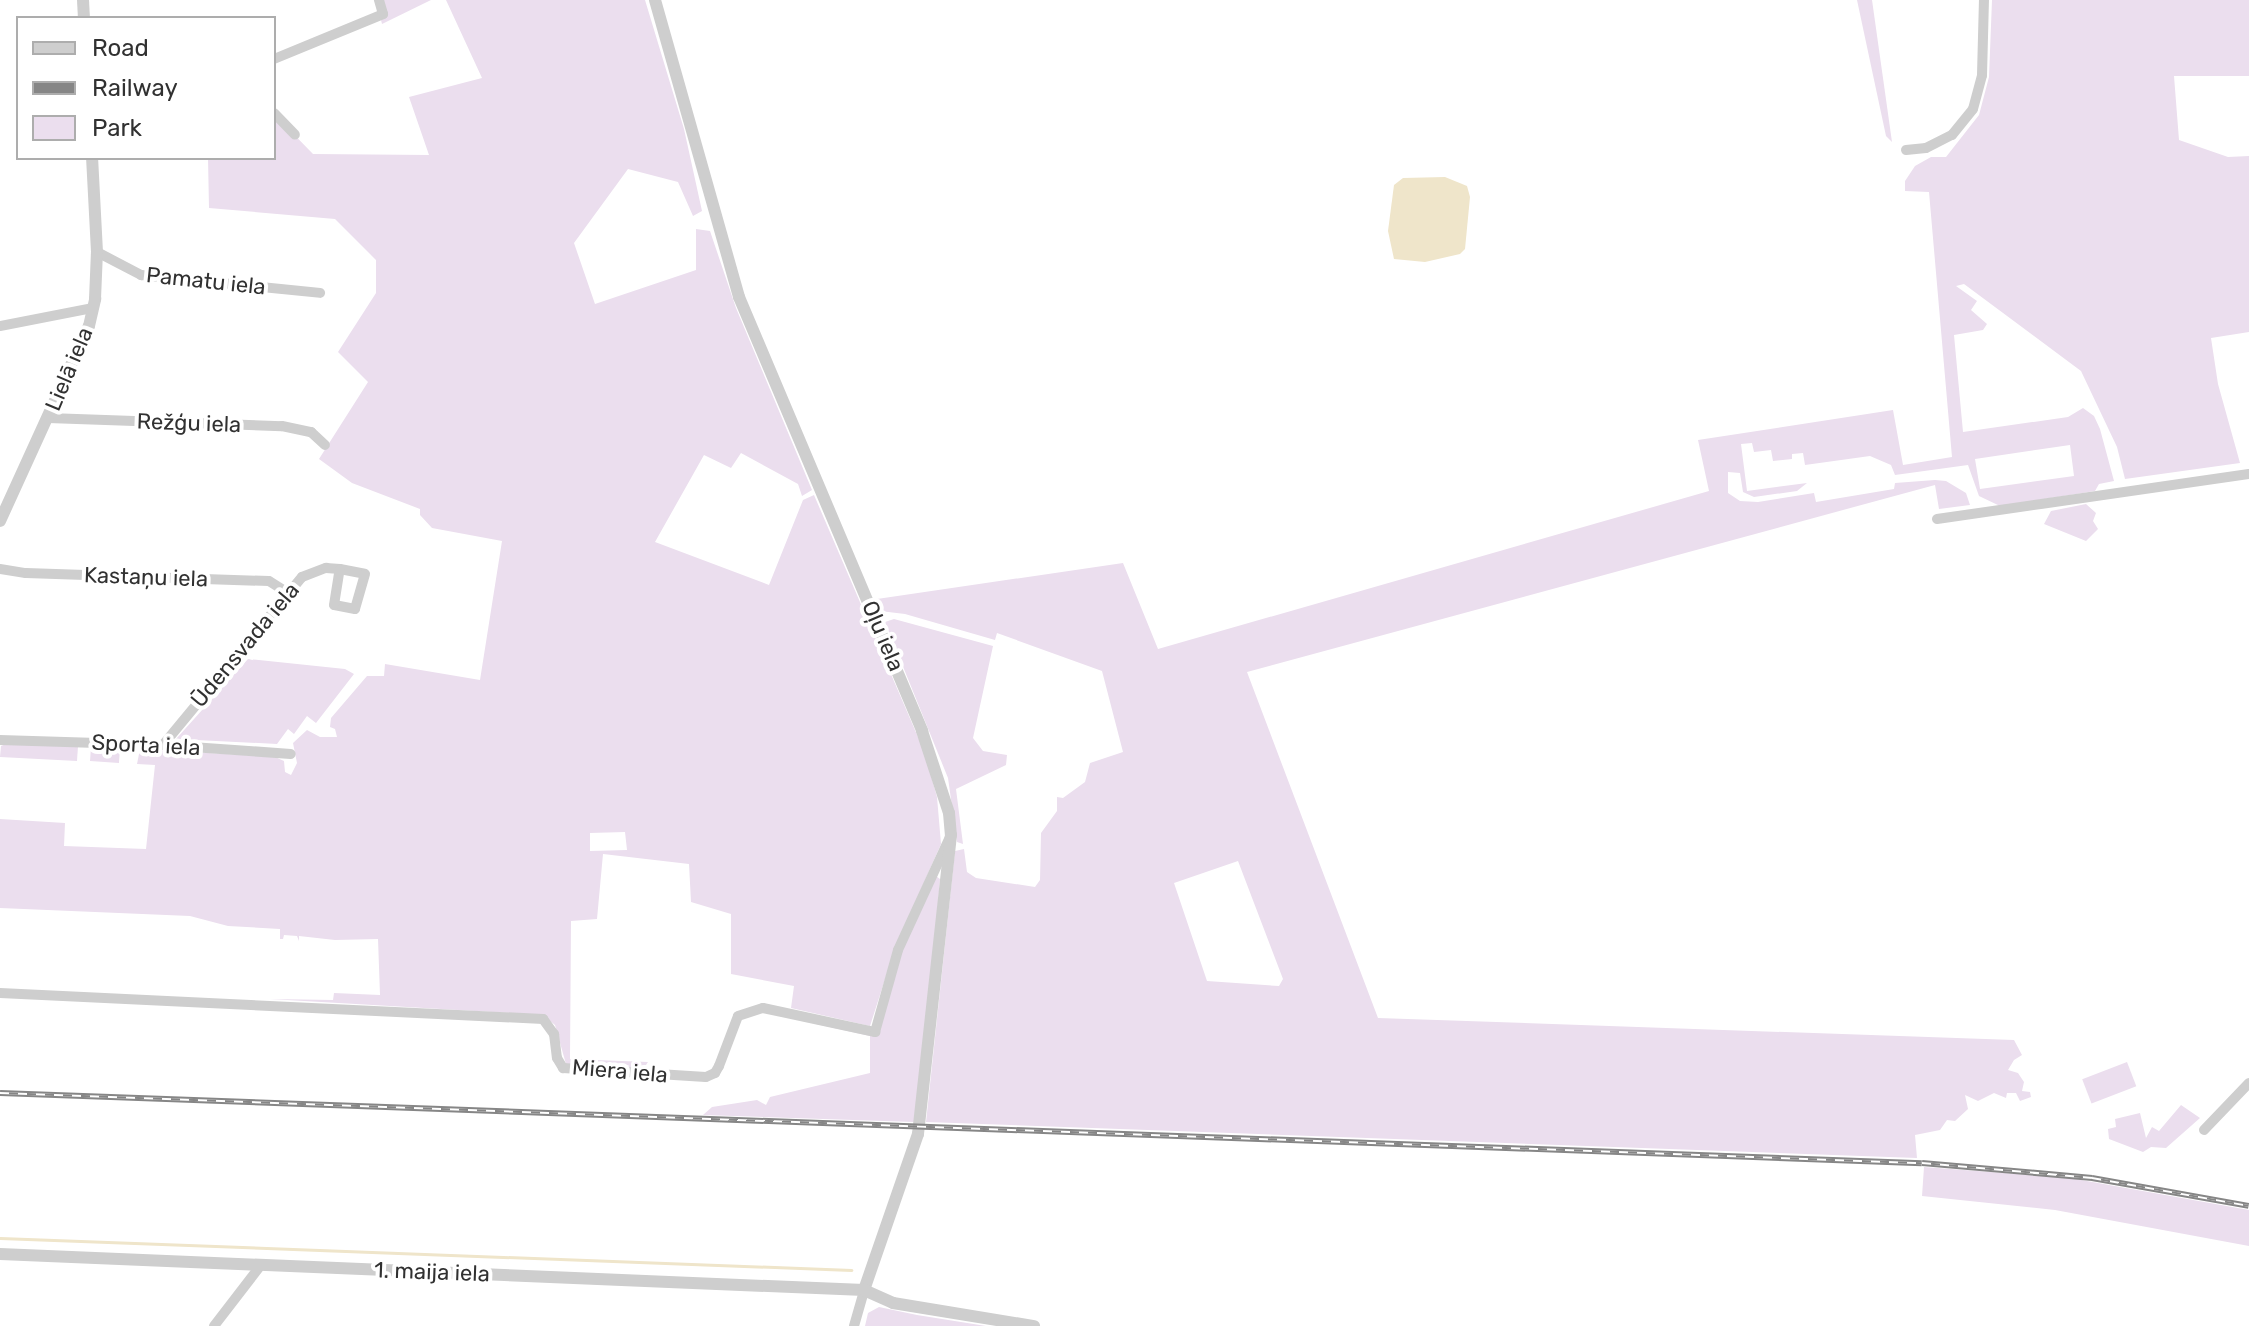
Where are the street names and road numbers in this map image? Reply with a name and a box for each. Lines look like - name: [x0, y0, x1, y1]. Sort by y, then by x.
- street label: Pamatu iela: [145, 262, 267, 300]
- street label: Lielā iela: [40, 323, 98, 415]
- street label: Režģu iela: [136, 408, 242, 438]
- street label: Kastaņu iela: [83, 562, 209, 592]
- street label: Ūdensvada iela: [185, 577, 305, 713]
- street label: Oļu iela: [856, 597, 910, 675]
- street label: Sporta iela: [91, 729, 201, 761]
- street label: Miera iela: [571, 1054, 669, 1088]
- street label: 1. maija iela: [374, 1257, 490, 1287]

